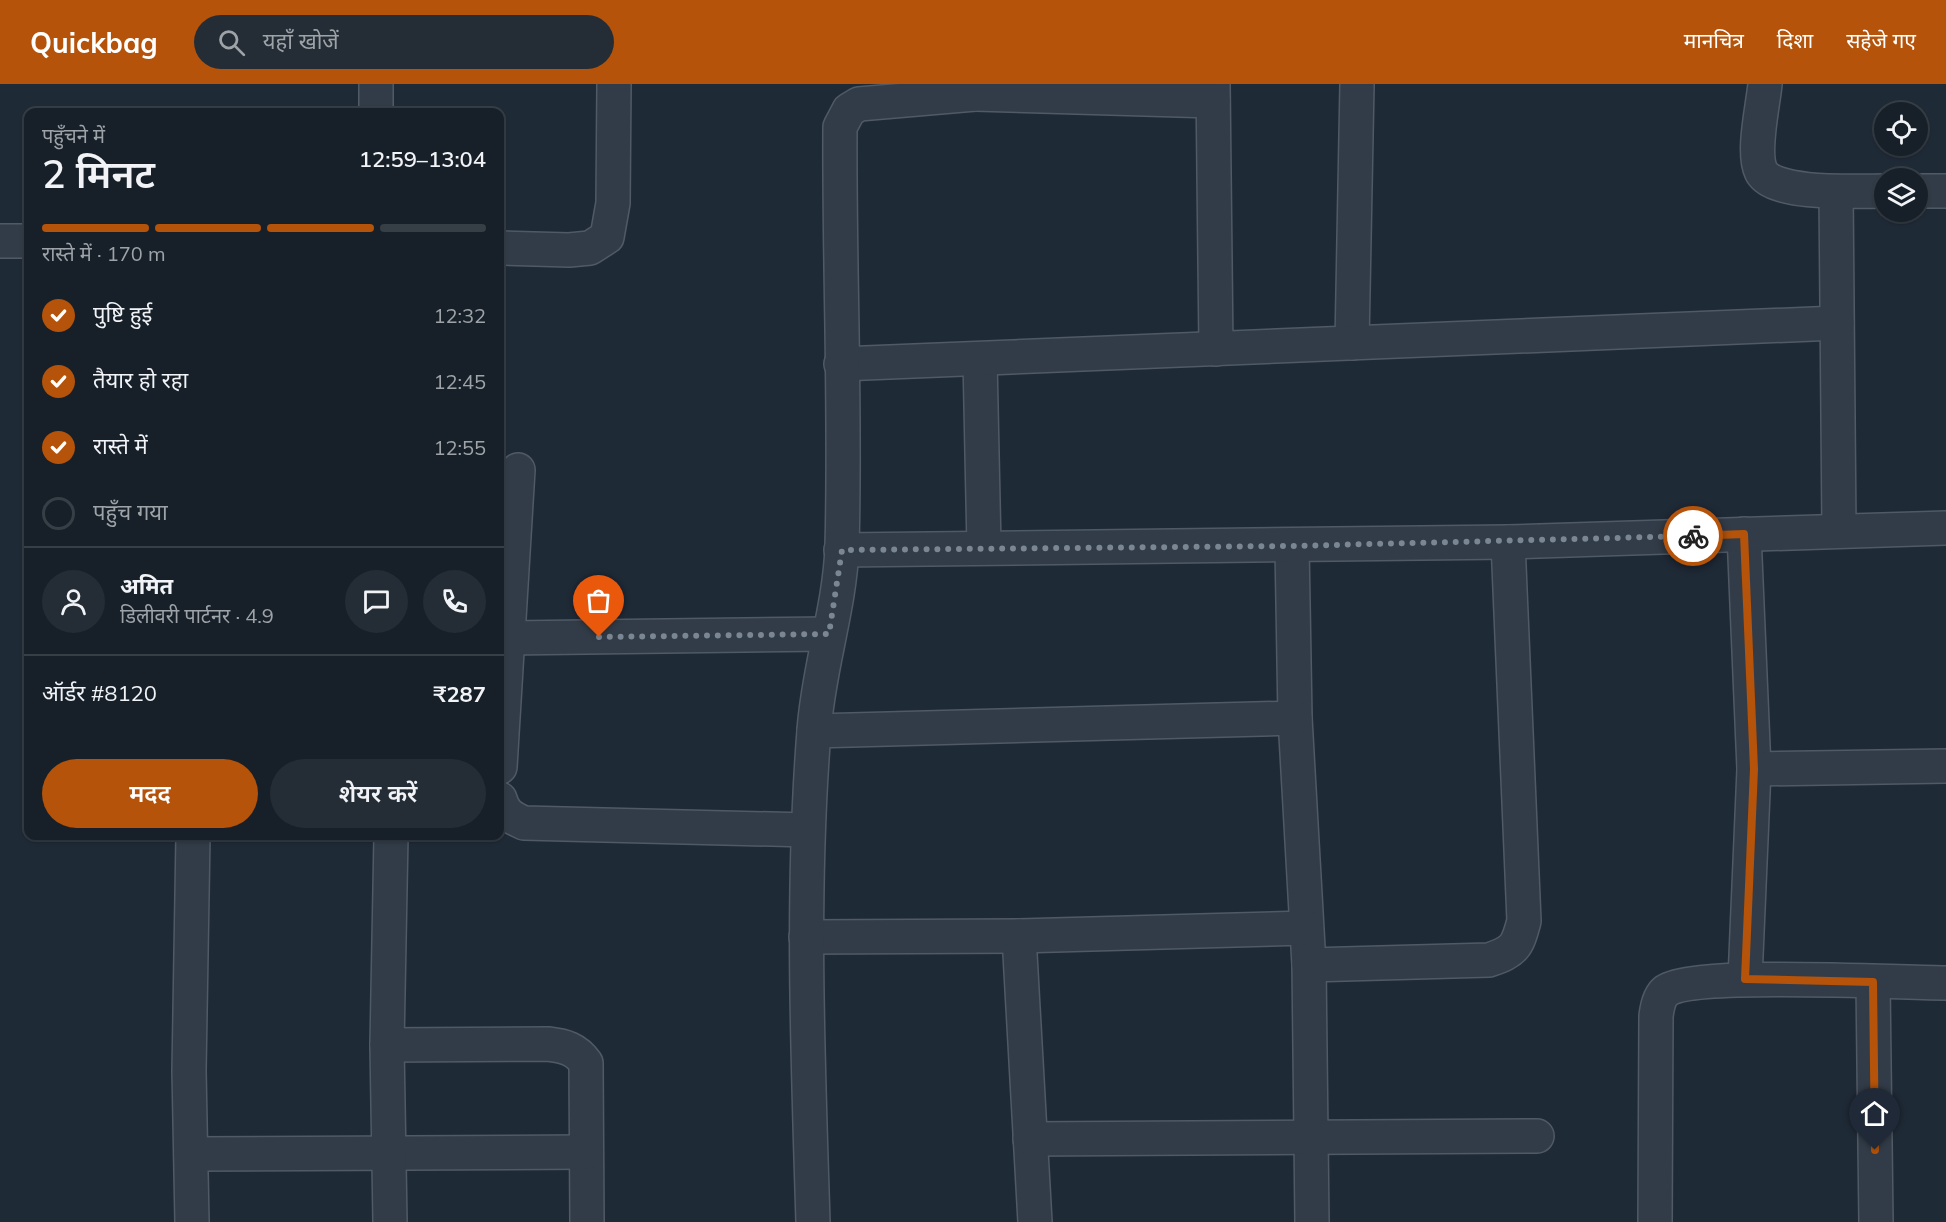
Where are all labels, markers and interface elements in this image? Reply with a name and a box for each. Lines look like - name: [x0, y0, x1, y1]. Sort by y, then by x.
- search box: [194, 15, 614, 69]
- text: Quickbag: [30, 25, 158, 60]
- icon: search: [215, 26, 248, 59]
- text: यहाँ खोजें: [263, 27, 339, 55]
- text: मानचित्र: [1684, 27, 1744, 53]
- text: दिशा: [1777, 27, 1813, 53]
- text: सहेजे गए: [1846, 27, 1916, 53]
- map controls: [1874, 102, 1928, 222]
- button: locate: [1874, 102, 1928, 156]
- text: पहुँचने में: [42, 123, 105, 148]
- text: 12:59–13:04: [359, 145, 486, 173]
- text: 2 मिनट: [42, 149, 155, 198]
- button: layers: [1874, 168, 1928, 222]
- text: रास्ते में · 170 m: [42, 241, 166, 266]
- icon: check: [42, 299, 75, 332]
- text: पुष्टि हुई: [93, 300, 152, 328]
- text: 12:32: [433, 303, 486, 328]
- icon: check: [42, 365, 75, 398]
- text: तैयार हो रहा: [93, 366, 188, 394]
- text: 12:45: [433, 369, 486, 394]
- icon: check: [42, 431, 75, 464]
- text: रास्ते में: [93, 432, 148, 460]
- text: 12:55: [433, 435, 486, 460]
- text: पहुँच गया: [93, 498, 168, 526]
- courier: [1663, 506, 1723, 566]
- icon: bike: [1677, 520, 1710, 553]
- button: person: [42, 570, 105, 633]
- button: chat: [345, 570, 408, 633]
- button: phone: [423, 570, 486, 633]
- text: अमित: [120, 572, 173, 600]
- pin: [573, 575, 624, 637]
- icon: bag: [582, 584, 615, 617]
- text: डिलीवरी पार्टनर · 4.9: [120, 603, 274, 628]
- text: ऑर्डर #8120: [42, 679, 157, 707]
- text: ₹287: [433, 680, 486, 708]
- button: मदद: [42, 759, 258, 828]
- button: शेयर करें: [270, 759, 486, 828]
- pin: [1849, 1088, 1900, 1150]
- icon: home: [1858, 1097, 1891, 1130]

